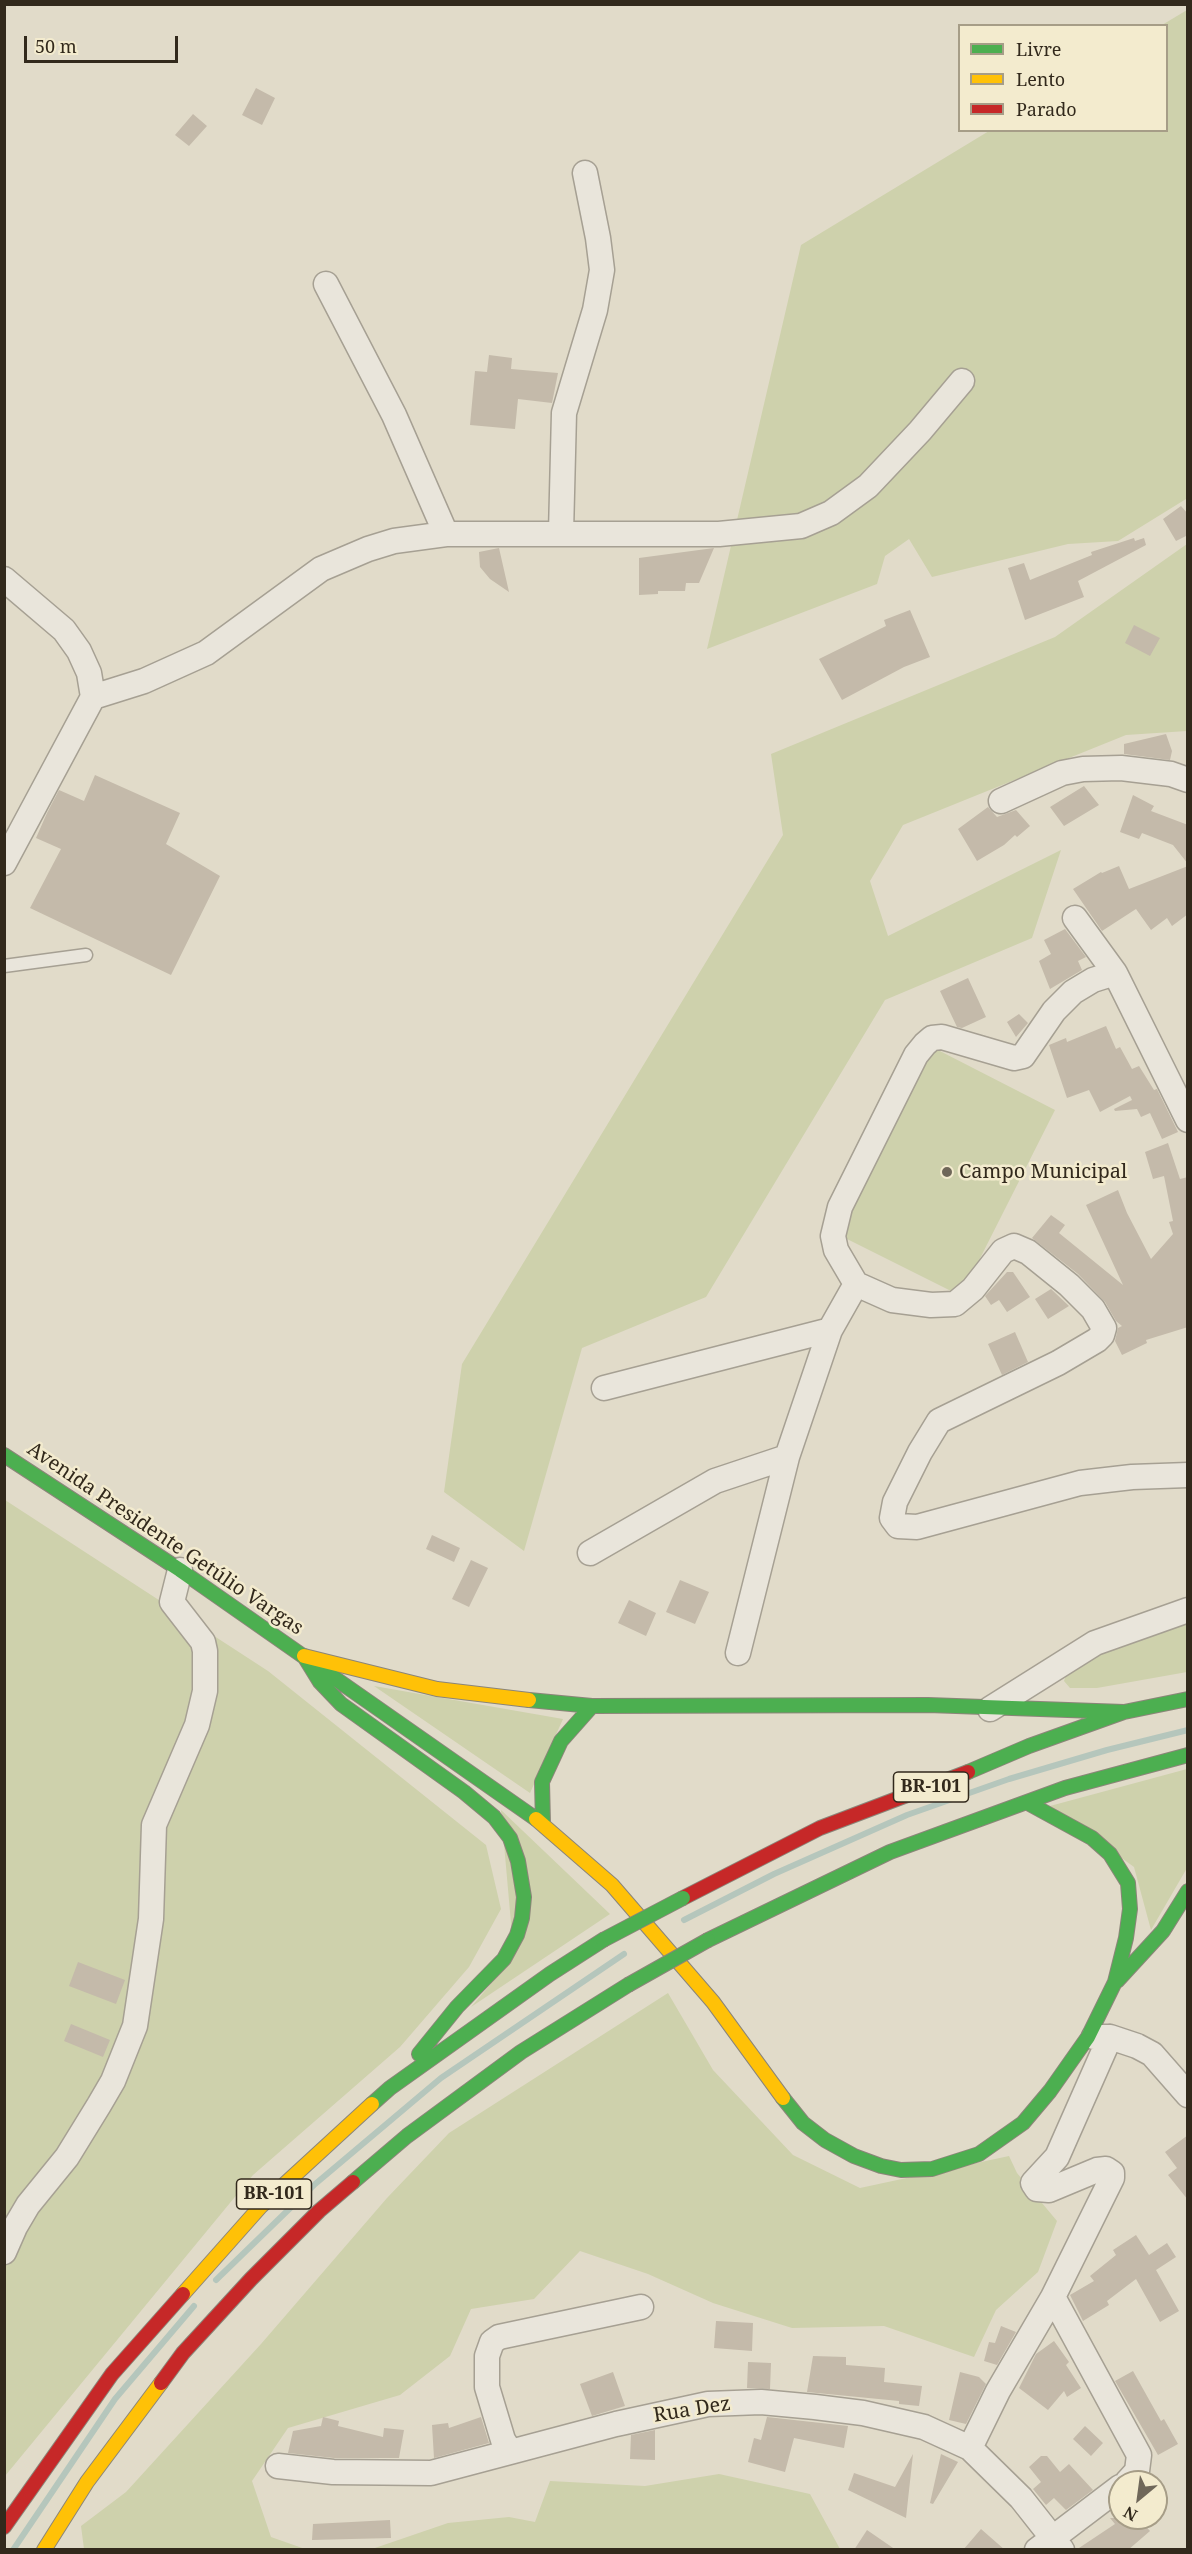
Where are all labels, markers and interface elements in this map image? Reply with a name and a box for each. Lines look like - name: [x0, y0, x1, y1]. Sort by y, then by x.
- scale bar: [27, 24, 182, 62]
- legend: [958, 24, 1168, 132]
- text: 50 m: [35, 34, 77, 58]
- text: Livre: [1016, 37, 1062, 61]
- text: Lento: [1016, 67, 1065, 91]
- text: Parado: [1016, 97, 1077, 121]
- place label: Campo Municipal: [959, 1160, 1127, 1184]
- marker: Campo Municipal: [940, 1165, 954, 1179]
- street label: Avenida Presidente Getúlio Vargas: [22, 1437, 308, 1641]
- road number: BR-101: [894, 1772, 968, 1802]
- road number: BR-101: [236, 2179, 312, 2209]
- street label: Rua Dez: [652, 2392, 732, 2428]
- north arrow: [1108, 2470, 1168, 2530]
- text: N: [1119, 2501, 1141, 2527]

